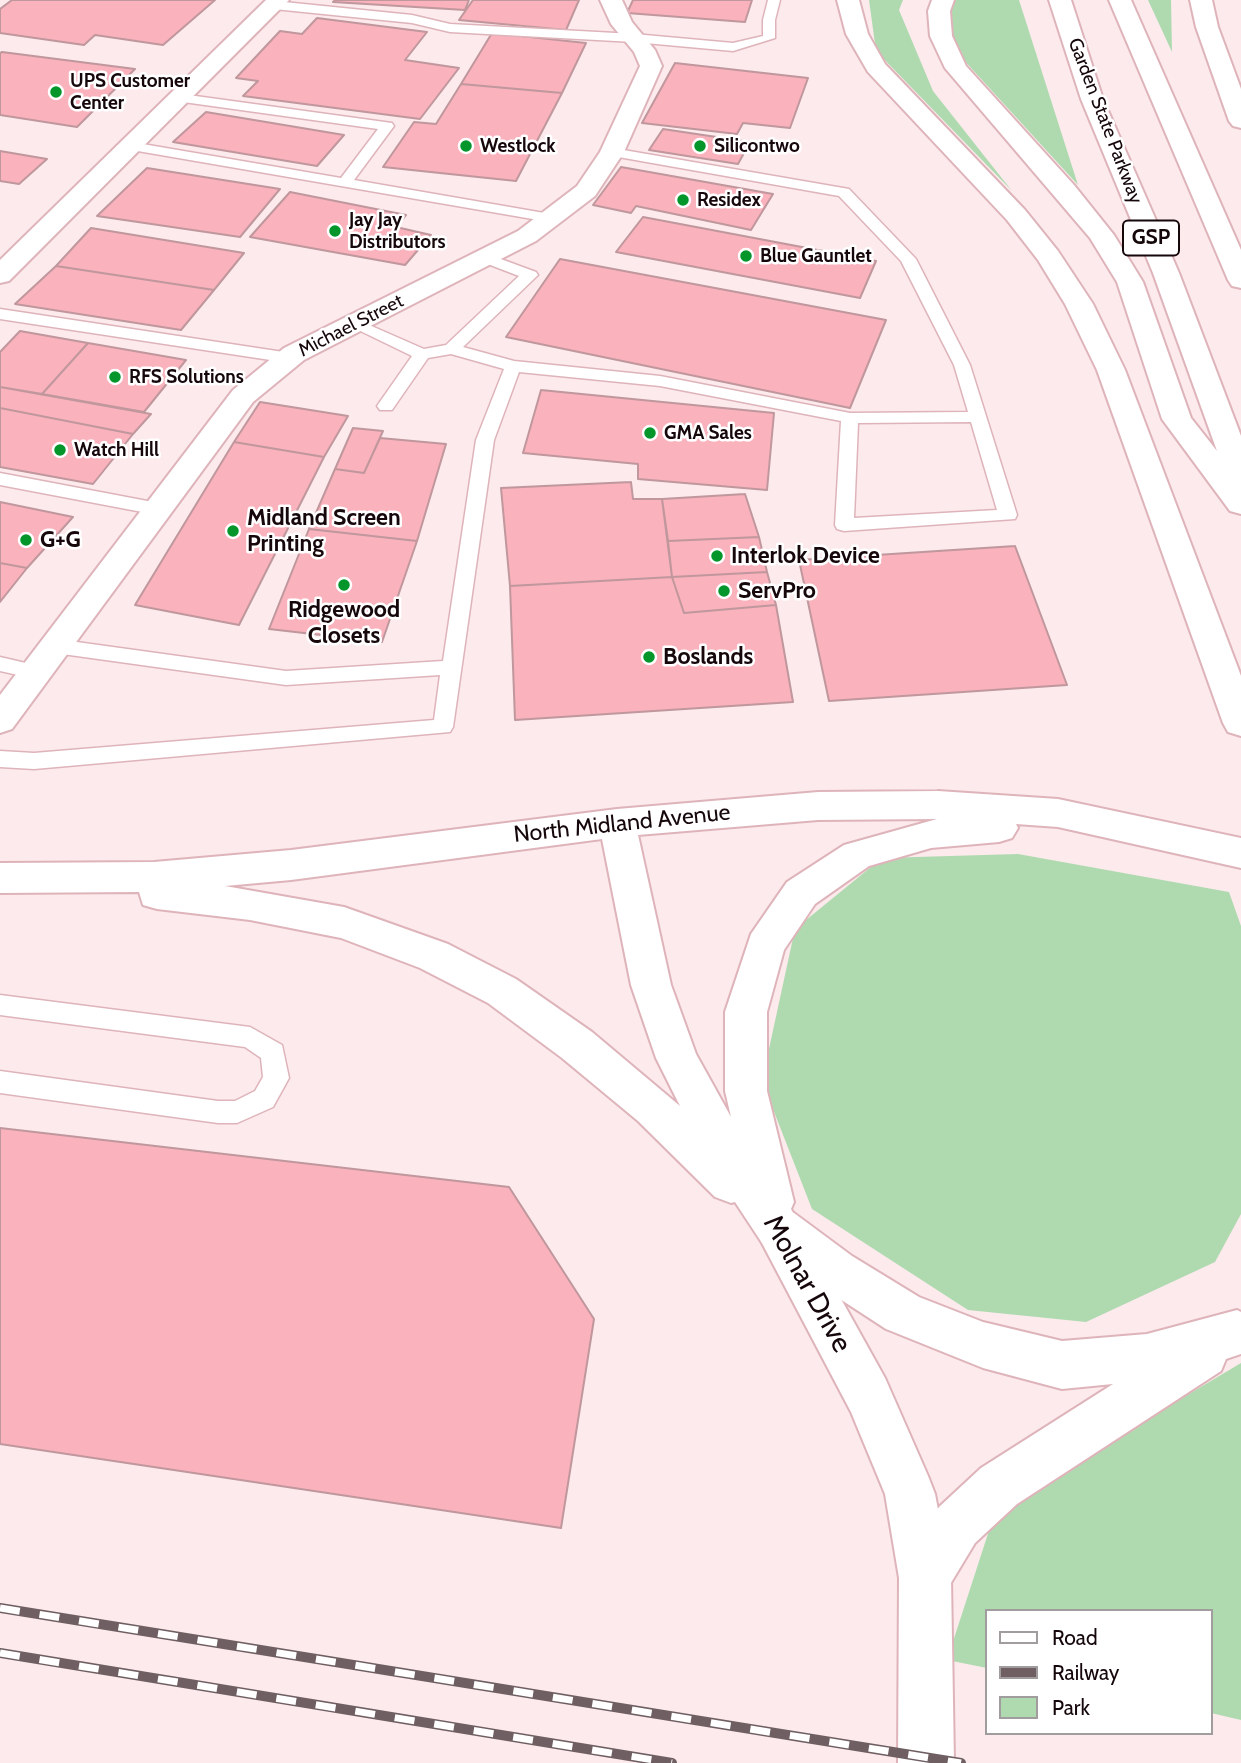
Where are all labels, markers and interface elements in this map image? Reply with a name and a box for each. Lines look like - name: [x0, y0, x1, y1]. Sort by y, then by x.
- street label: Garden State Parkway: [1063, 35, 1147, 207]
- place label: UPS Customer Center: [70, 70, 190, 114]
- marker: UPS Customer Center: [48, 84, 64, 100]
- place label: Westlock: [480, 135, 556, 157]
- place label: Silicontwo: [714, 135, 800, 157]
- marker: Westlock: [458, 138, 474, 154]
- marker: Silicontwo: [692, 138, 708, 154]
- place label: Residex: [697, 189, 761, 211]
- marker: Residex: [675, 192, 691, 208]
- place label: Jay Jay Distributors: [349, 209, 446, 253]
- road number: GSP: [1123, 220, 1179, 256]
- marker: Jay Jay Distributors: [327, 223, 343, 239]
- place label: Blue Gauntlet: [760, 245, 872, 267]
- marker: Blue Gauntlet: [738, 248, 754, 264]
- street label: Michael Street: [295, 290, 407, 362]
- place label: RFS Solutions: [129, 366, 244, 388]
- marker: RFS Solutions: [107, 369, 123, 385]
- place label: GMA Sales: [664, 422, 752, 444]
- marker: GMA Sales: [642, 425, 658, 441]
- place label: Watch Hill: [74, 439, 159, 461]
- marker: Watch Hill: [52, 442, 68, 458]
- place label: Midland Screen Printing: [247, 504, 401, 558]
- marker: Midland Screen Printing: [225, 523, 241, 539]
- place label: G+G: [40, 526, 81, 554]
- marker: G+G: [18, 532, 34, 548]
- place label: Interlok Device: [731, 542, 880, 570]
- marker: Interlok Device: [709, 548, 725, 564]
- marker: Ridgewood Closets: [336, 577, 352, 593]
- place label: ServPro: [738, 577, 816, 605]
- marker: ServPro: [716, 583, 732, 599]
- place label: Ridgewood Closets: [288, 596, 400, 650]
- place label: Boslands: [663, 643, 753, 671]
- marker: Boslands: [641, 649, 657, 665]
- street label: North Midland Avenue: [512, 799, 732, 849]
- street label: Molnar Drive: [756, 1210, 858, 1358]
- legend: [986, 1609, 1213, 1735]
- text: Road: [1052, 1625, 1098, 1650]
- text: Railway: [1052, 1660, 1119, 1685]
- text: Park: [1052, 1695, 1090, 1720]

